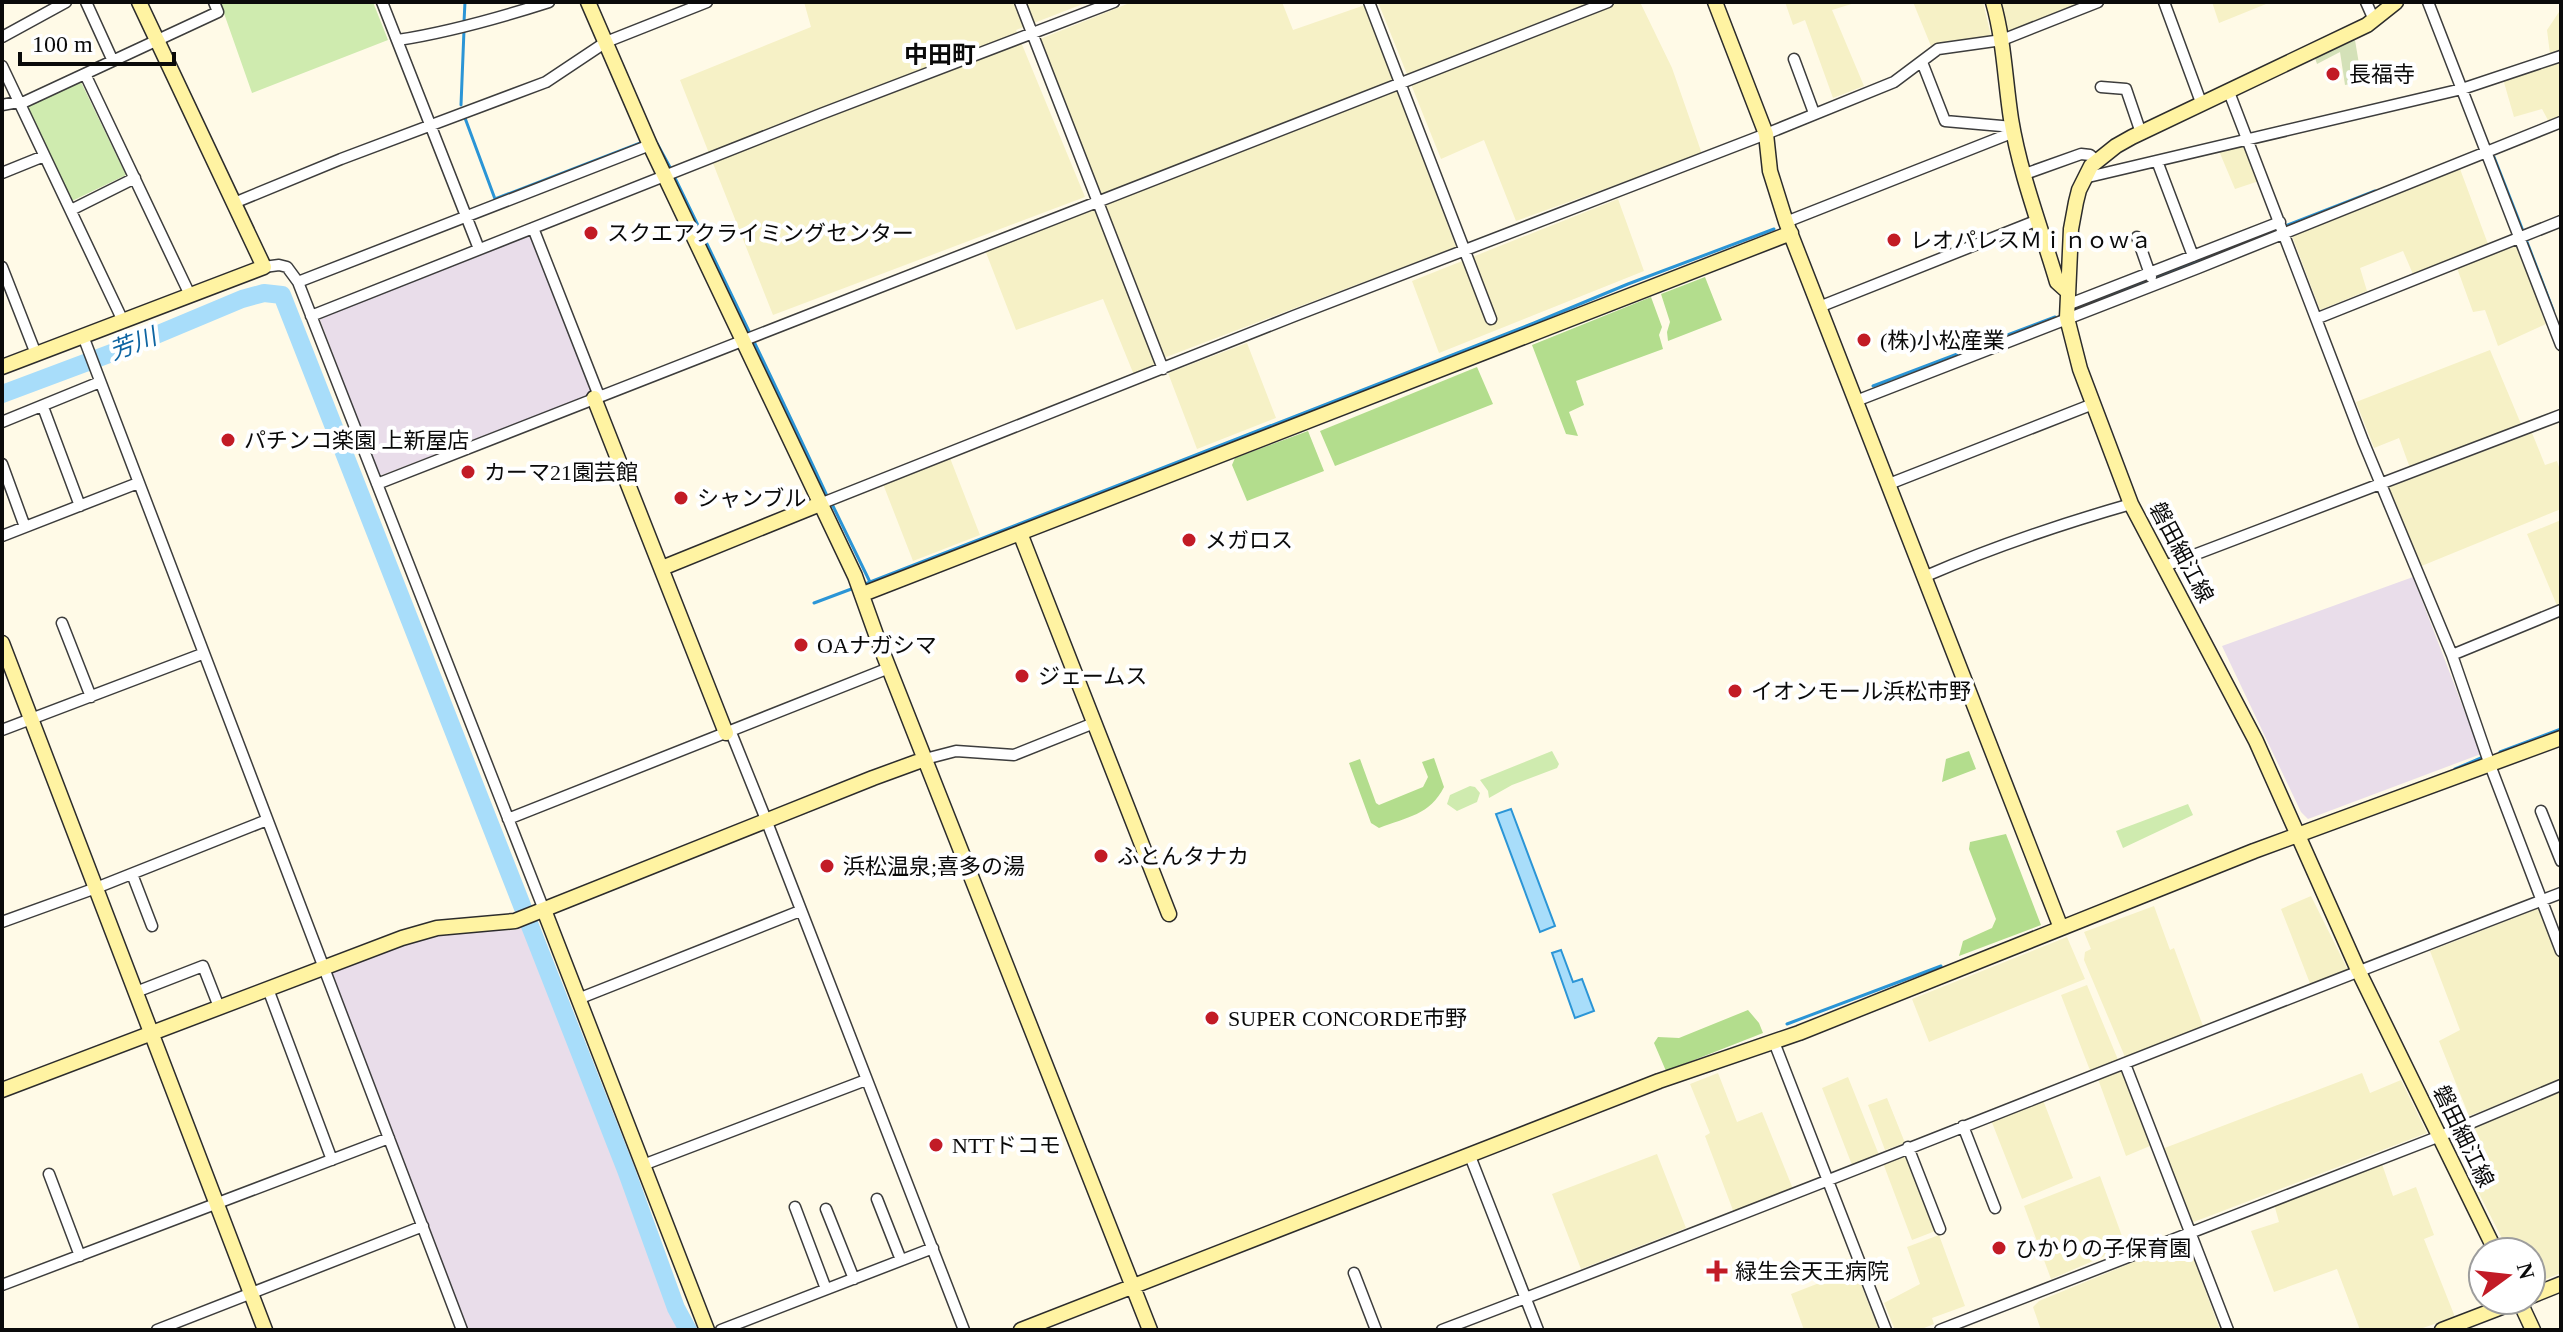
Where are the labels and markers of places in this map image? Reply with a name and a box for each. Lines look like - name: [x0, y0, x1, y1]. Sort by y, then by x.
- place label: 長福寺: [2349, 62, 2415, 87]
- marker: 長福寺: [2324, 65, 2342, 83]
- place label: スクエアクライミングセンター: [607, 221, 914, 246]
- marker: スクエアクライミングセンター: [582, 224, 600, 242]
- place label: レオパレスＭｉｎｏｗａ: [1910, 228, 2152, 253]
- marker: レオパレスＭｉｎｏｗａ: [1885, 231, 1903, 249]
- place label: (株)小松産業: [1880, 328, 2005, 353]
- marker: (株)小松産業: [1855, 331, 1873, 349]
- place label: パチンコ楽園 上新屋店: [244, 428, 470, 453]
- marker: パチンコ楽園 上新屋店: [219, 431, 237, 449]
- place label: カーマ21園芸館: [484, 460, 638, 485]
- marker: カーマ21園芸館: [459, 463, 477, 481]
- place label: シャンブル: [697, 486, 806, 511]
- marker: シャンブル: [672, 489, 690, 507]
- place label: メガロス: [1205, 528, 1293, 553]
- marker: メガロス: [1180, 531, 1198, 549]
- place label: OAナガシマ: [817, 633, 937, 658]
- marker: OAナガシマ: [792, 636, 810, 654]
- place label: ジェームス: [1038, 664, 1147, 689]
- marker: ジェームス: [1013, 667, 1031, 685]
- place label: イオンモール浜松市野: [1751, 679, 1971, 704]
- marker: イオンモール浜松市野: [1726, 682, 1744, 700]
- place label: ふとんタナカ: [1117, 844, 1249, 869]
- marker: ふとんタナカ: [1092, 847, 1110, 865]
- place label: 浜松温泉;喜多の湯: [843, 854, 1025, 879]
- marker: 浜松温泉;喜多の湯: [818, 857, 836, 875]
- place label: SUPER CONCORDE市野: [1228, 1006, 1467, 1031]
- marker: SUPER CONCORDE市野: [1203, 1009, 1221, 1027]
- place label: NTTドコモ: [952, 1133, 1061, 1158]
- marker: NTTドコモ: [927, 1136, 945, 1154]
- place label: ひかりの子保育園: [2015, 1236, 2191, 1261]
- marker: ひかりの子保育園: [1990, 1239, 2008, 1257]
- place label: 緑生会天王病院: [1735, 1259, 1889, 1284]
- marker: 緑生会天王病院: [1706, 1260, 1728, 1282]

